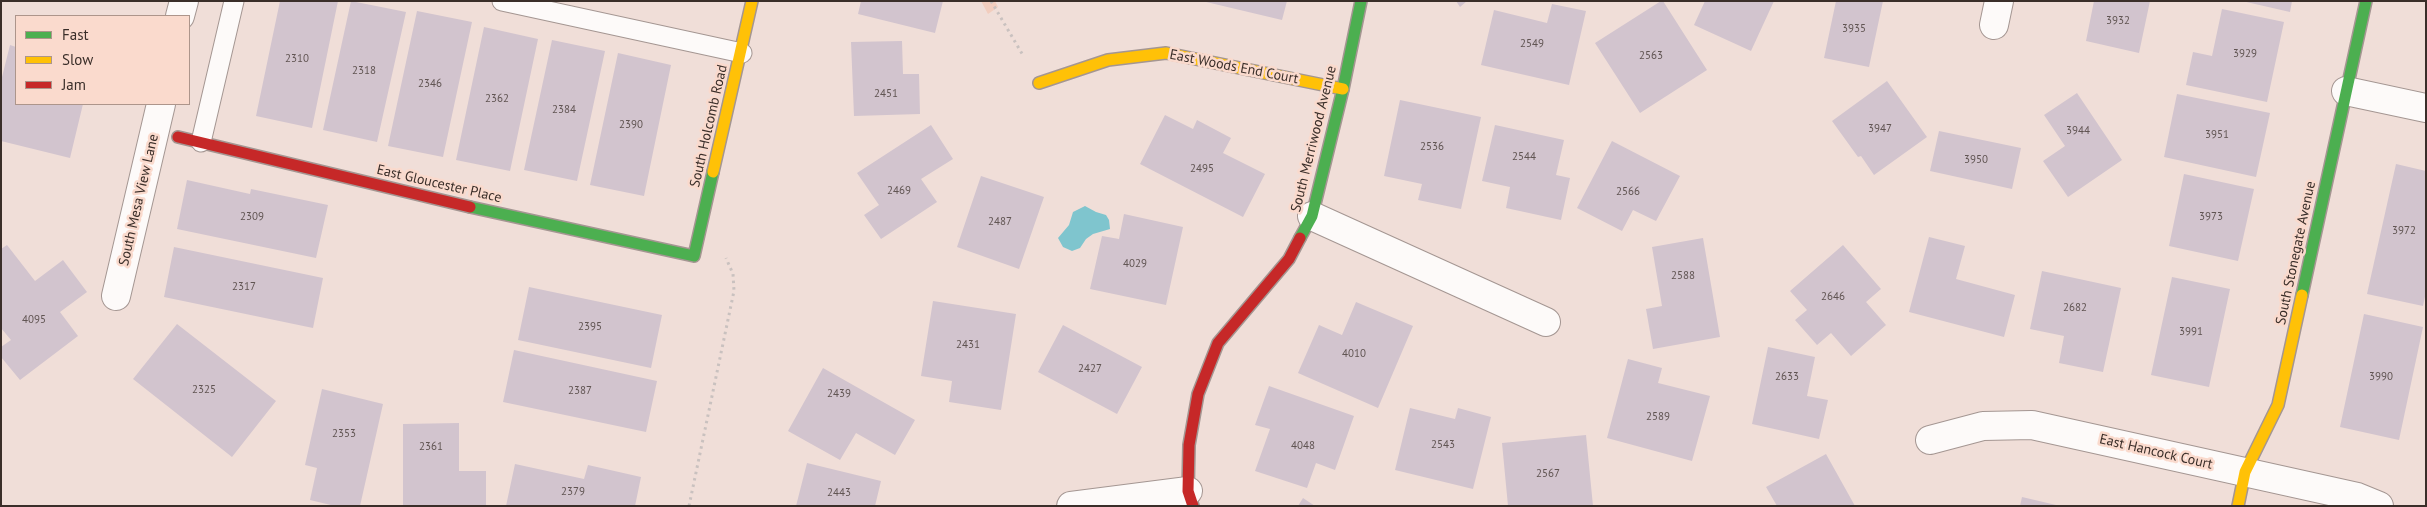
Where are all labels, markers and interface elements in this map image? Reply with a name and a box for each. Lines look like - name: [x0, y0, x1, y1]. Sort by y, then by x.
- house number: 3932: [2106, 14, 2130, 28]
- legend: [15, 15, 190, 105]
- house number: 3935: [1842, 22, 1866, 36]
- text: Fast: [62, 25, 89, 44]
- house number: 2549: [1520, 37, 1544, 51]
- street label: East Woods End Court: [1168, 46, 1300, 88]
- house number: 3929: [2233, 47, 2257, 61]
- house number: 2563: [1639, 49, 1663, 63]
- text: Slow: [62, 50, 93, 69]
- house number: 2310: [285, 52, 309, 66]
- street label: South Holcomb Road: [687, 63, 731, 189]
- house number: 2318: [352, 64, 376, 78]
- street label: South Merriwood Avenue: [1288, 64, 1340, 214]
- text: Jam: [62, 75, 86, 94]
- house number: 2346: [418, 77, 442, 91]
- house number: 2451: [874, 87, 898, 101]
- house number: 2362: [485, 92, 509, 106]
- house number: 2384: [552, 103, 576, 117]
- house number: 2390: [619, 118, 643, 132]
- house number: 3947: [1868, 122, 1892, 136]
- house number: 3944: [2066, 124, 2090, 138]
- house number: 3951: [2205, 128, 2229, 142]
- street label: South Mesa View Lane: [116, 132, 162, 268]
- house number: 2536: [1420, 140, 1444, 154]
- house number: 2544: [1512, 150, 1536, 164]
- house number: 3950: [1964, 153, 1988, 167]
- street label: East Gloucester Place: [375, 161, 503, 207]
- house number: 2495: [1190, 162, 1214, 176]
- street label: South Stonegate Avenue: [2273, 180, 2319, 326]
- house number: 2469: [887, 184, 911, 198]
- house number: 2566: [1616, 185, 1640, 199]
- house number: 2309: [240, 210, 264, 224]
- house number: 3973: [2199, 210, 2223, 224]
- house number: 2487: [988, 215, 1012, 229]
- house number: 3972: [2392, 224, 2416, 238]
- house number: 4029: [1123, 257, 1147, 271]
- house number: 2588: [1671, 269, 1695, 283]
- house number: 2317: [232, 280, 256, 294]
- house number: 2646: [1821, 290, 1845, 304]
- house number: 2682: [2063, 301, 2087, 315]
- house number: 4095: [22, 313, 46, 327]
- house number: 2395: [578, 320, 602, 334]
- house number: 3991: [2179, 325, 2203, 339]
- house number: 2431: [956, 338, 980, 352]
- house number: 4010: [1342, 347, 1366, 361]
- house number: 2427: [1078, 362, 1102, 376]
- house number: 2633: [1775, 370, 1799, 384]
- house number: 3990: [2369, 370, 2393, 384]
- house number: 2325: [192, 383, 216, 397]
- house number: 2387: [568, 384, 592, 398]
- house number: 2439: [827, 387, 851, 401]
- house number: 2589: [1646, 410, 1670, 424]
- house number: 2353: [332, 427, 356, 441]
- street label: East Hancock Court: [2098, 431, 2214, 473]
- house number: 2543: [1431, 438, 1455, 452]
- house number: 4048: [1291, 439, 1315, 453]
- house number: 2361: [419, 440, 443, 454]
- house number: 2567: [1536, 467, 1560, 481]
- house number: 2379: [561, 485, 585, 499]
- house number: 2443: [827, 486, 851, 500]

